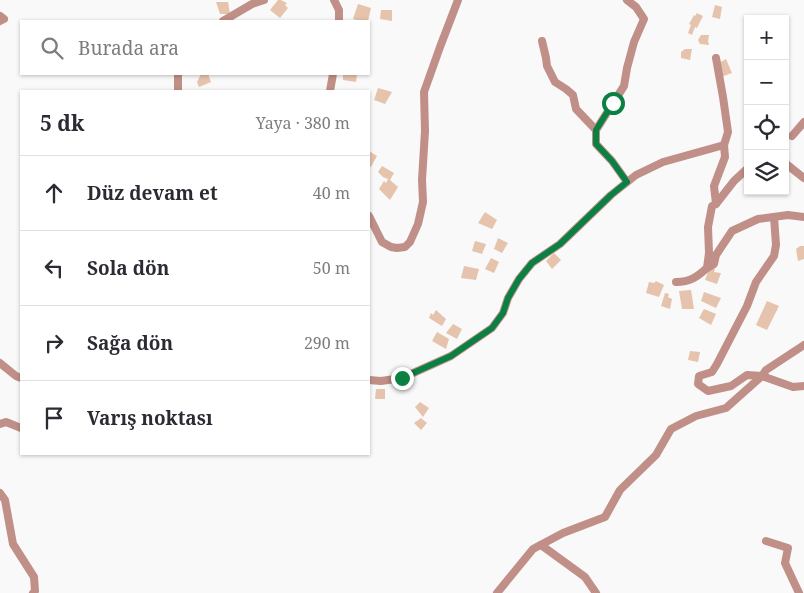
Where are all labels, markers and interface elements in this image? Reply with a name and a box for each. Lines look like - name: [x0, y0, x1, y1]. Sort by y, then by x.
- map controls: [744, 15, 789, 195]
- button: +: [744, 15, 789, 60]
- search box: [20, 20, 370, 75]
- icon: search: [38, 34, 66, 62]
- text: Burada ara: [78, 35, 179, 61]
- button: −: [744, 60, 789, 105]
- route start: [602, 92, 625, 115]
- button: locate: [744, 105, 789, 150]
- text: 5 dk: [40, 109, 84, 137]
- text: Yaya · 380 m: [256, 112, 350, 134]
- button: layers: [744, 150, 789, 195]
- icon: ahead: [40, 179, 68, 207]
- text: Düz devam et: [87, 180, 218, 206]
- text: 40 m: [313, 182, 350, 204]
- icon: left: [40, 254, 68, 282]
- text: Sola dön: [87, 255, 169, 281]
- text: 50 m: [313, 257, 350, 279]
- icon: right: [40, 329, 68, 357]
- text: Sağa dön: [87, 330, 173, 356]
- text: 290 m: [304, 332, 350, 354]
- route end: [391, 367, 414, 390]
- icon: arrive: [40, 404, 68, 432]
- text: Varış noktası: [87, 405, 213, 431]

